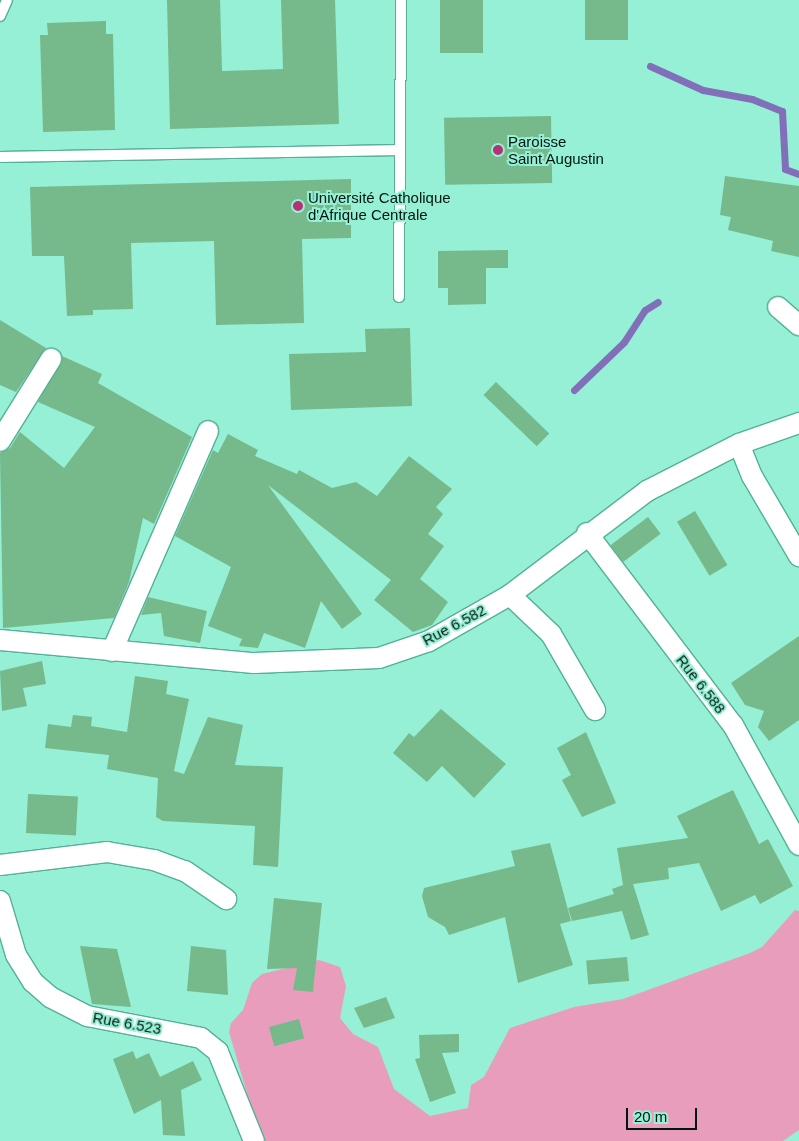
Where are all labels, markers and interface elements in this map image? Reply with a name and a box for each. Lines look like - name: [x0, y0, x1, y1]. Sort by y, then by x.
- place label: Paroisse Saint Augustin: [508, 132, 605, 167]
- marker: Paroisse Saint Augustin: [492, 144, 504, 156]
- place label: Université Catholique d'Afrique Centrale: [308, 188, 451, 223]
- marker: Université Catholique d'Afrique Centrale: [292, 200, 304, 212]
- street label: Rue 6.582: [419, 601, 489, 649]
- street label: Rue 6.588: [673, 651, 729, 717]
- street label: Rue 6.523: [91, 1008, 163, 1038]
- scale bar: [629, 1098, 700, 1130]
- text: 20 m: [634, 1108, 667, 1125]

